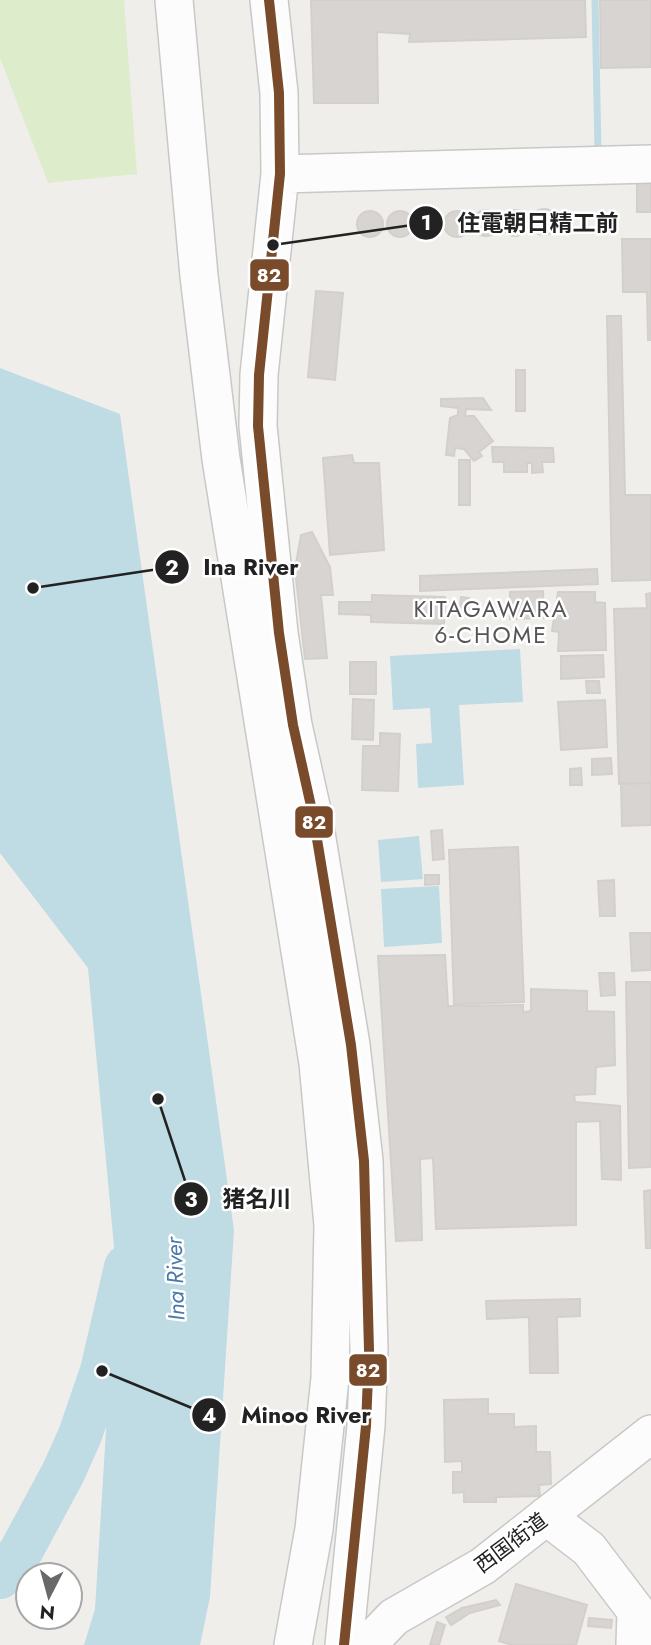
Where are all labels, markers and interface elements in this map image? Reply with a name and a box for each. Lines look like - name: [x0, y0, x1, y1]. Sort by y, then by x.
- callout: 住電朝日精工前: [409, 201, 633, 245]
- text: 住電朝日精工前: [458, 206, 619, 240]
- text: 1: [421, 208, 431, 238]
- line badge: 82: [249, 258, 290, 292]
- text: 82: [257, 262, 281, 289]
- callout: Ina River: [154, 545, 313, 589]
- text: Ina River: [203, 550, 299, 584]
- text: 2: [165, 553, 179, 583]
- district label: KITAGAWARA 6-CHOME: [413, 592, 569, 652]
- line badge: 82: [294, 805, 334, 839]
- text: 82: [302, 809, 326, 836]
- callout: 猪名川: [174, 1177, 306, 1221]
- text: 猪名川: [223, 1182, 292, 1216]
- text: 3: [184, 1185, 198, 1215]
- water label: Ina River: [157, 1235, 193, 1321]
- line badge: 82: [348, 1353, 388, 1387]
- text: 82: [356, 1357, 380, 1384]
- callout: Minoo River: [192, 1393, 385, 1437]
- text: Minoo River: [241, 1398, 371, 1432]
- text: 4: [202, 1401, 216, 1431]
- street label: 西国街道: [468, 1506, 554, 1580]
- north arrow: [14, 1561, 84, 1631]
- text: N: [38, 1598, 56, 1627]

